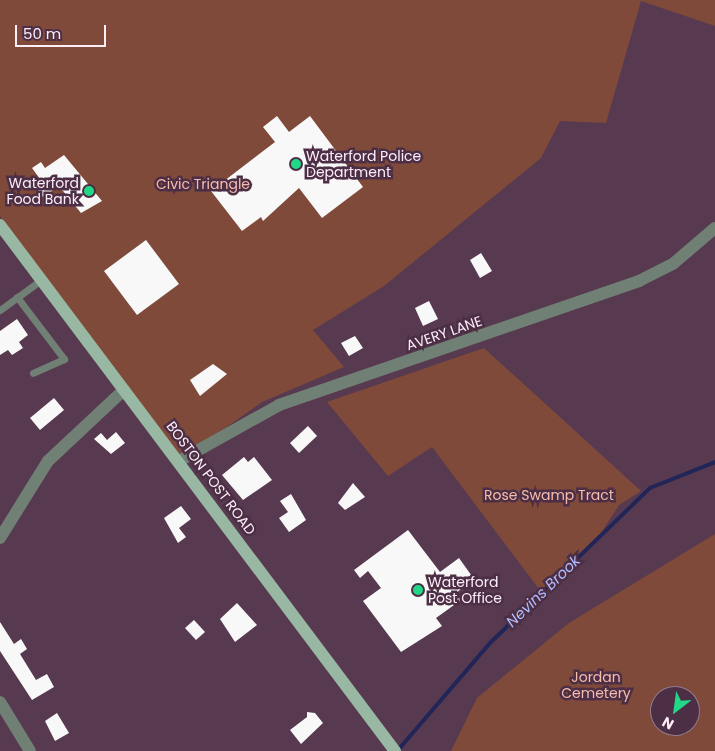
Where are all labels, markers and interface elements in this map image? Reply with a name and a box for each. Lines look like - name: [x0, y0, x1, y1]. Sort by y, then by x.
- scale bar: [18, 15, 109, 47]
- text: 50 m: [23, 23, 61, 44]
- place label: Waterford Police Department: [306, 148, 421, 180]
- marker: Waterford Police Department: [290, 158, 302, 170]
- place label: Waterford Food Bank: [7, 175, 79, 208]
- park label: Civic Triangle: [156, 176, 250, 192]
- marker: Waterford Food Bank: [83, 185, 95, 197]
- street label: AVERY LANE: [404, 312, 484, 354]
- street label: BOSTON POST ROAD: [163, 418, 259, 538]
- park label: Rose Swamp Tract: [484, 487, 614, 503]
- water label: Nevins Brook: [502, 551, 584, 631]
- place label: Waterford Post Office: [428, 574, 502, 606]
- marker: Waterford Post Office: [412, 584, 424, 596]
- park label: Jordan Cemetery: [561, 669, 631, 702]
- north arrow: [650, 686, 700, 736]
- text: N: [658, 712, 678, 734]

